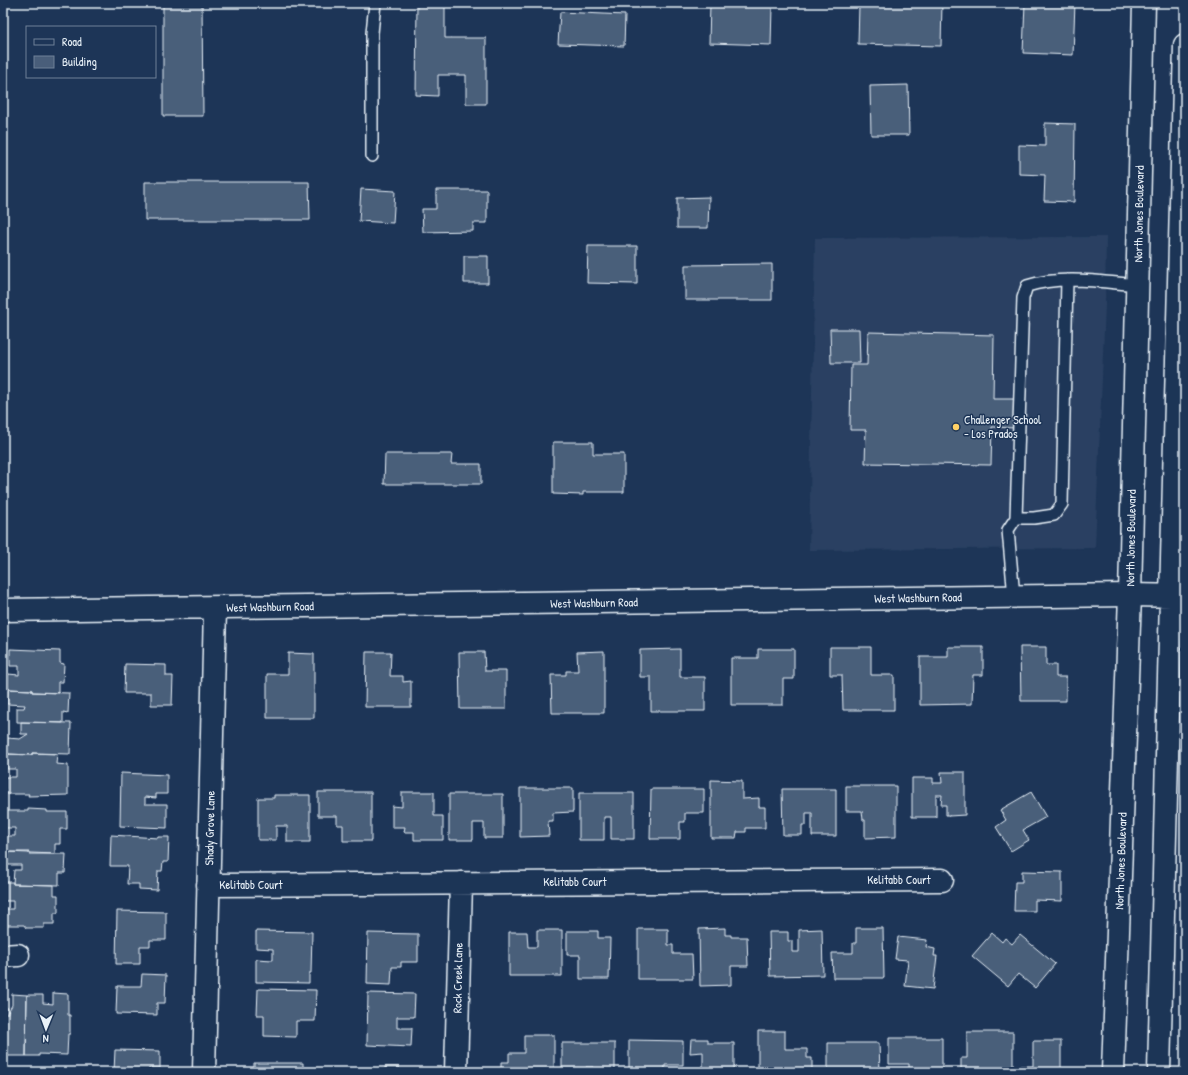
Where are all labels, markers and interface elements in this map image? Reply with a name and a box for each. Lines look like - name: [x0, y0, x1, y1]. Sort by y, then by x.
- legend: [26, 26, 156, 78]
- text: Road: [62, 33, 82, 50]
- text: Building: [62, 53, 97, 70]
- street label: North Jones Boulevard: [1129, 165, 1148, 263]
- place label: Challenger School - Los Prados: [964, 411, 1042, 442]
- marker: Challenger School - Los Prados: [951, 422, 961, 432]
- street label: North Jones Boulevard: [1121, 489, 1140, 587]
- street label: West Washburn Road: [874, 588, 962, 607]
- street label: West Washburn Road: [550, 593, 638, 612]
- street label: West Washburn Road: [226, 597, 314, 616]
- street label: Shady Grove Lane: [200, 790, 219, 865]
- street label: North Jones Boulevard: [1110, 812, 1131, 910]
- street label: Kelitabb Court: [867, 871, 932, 888]
- street label: Kelitabb Court: [543, 873, 608, 890]
- street label: Kelitabb Court: [219, 876, 284, 893]
- street label: Rock Creek Lane: [448, 942, 467, 1013]
- north arrow: [26, 1009, 66, 1049]
- text: N: [43, 1032, 49, 1046]

